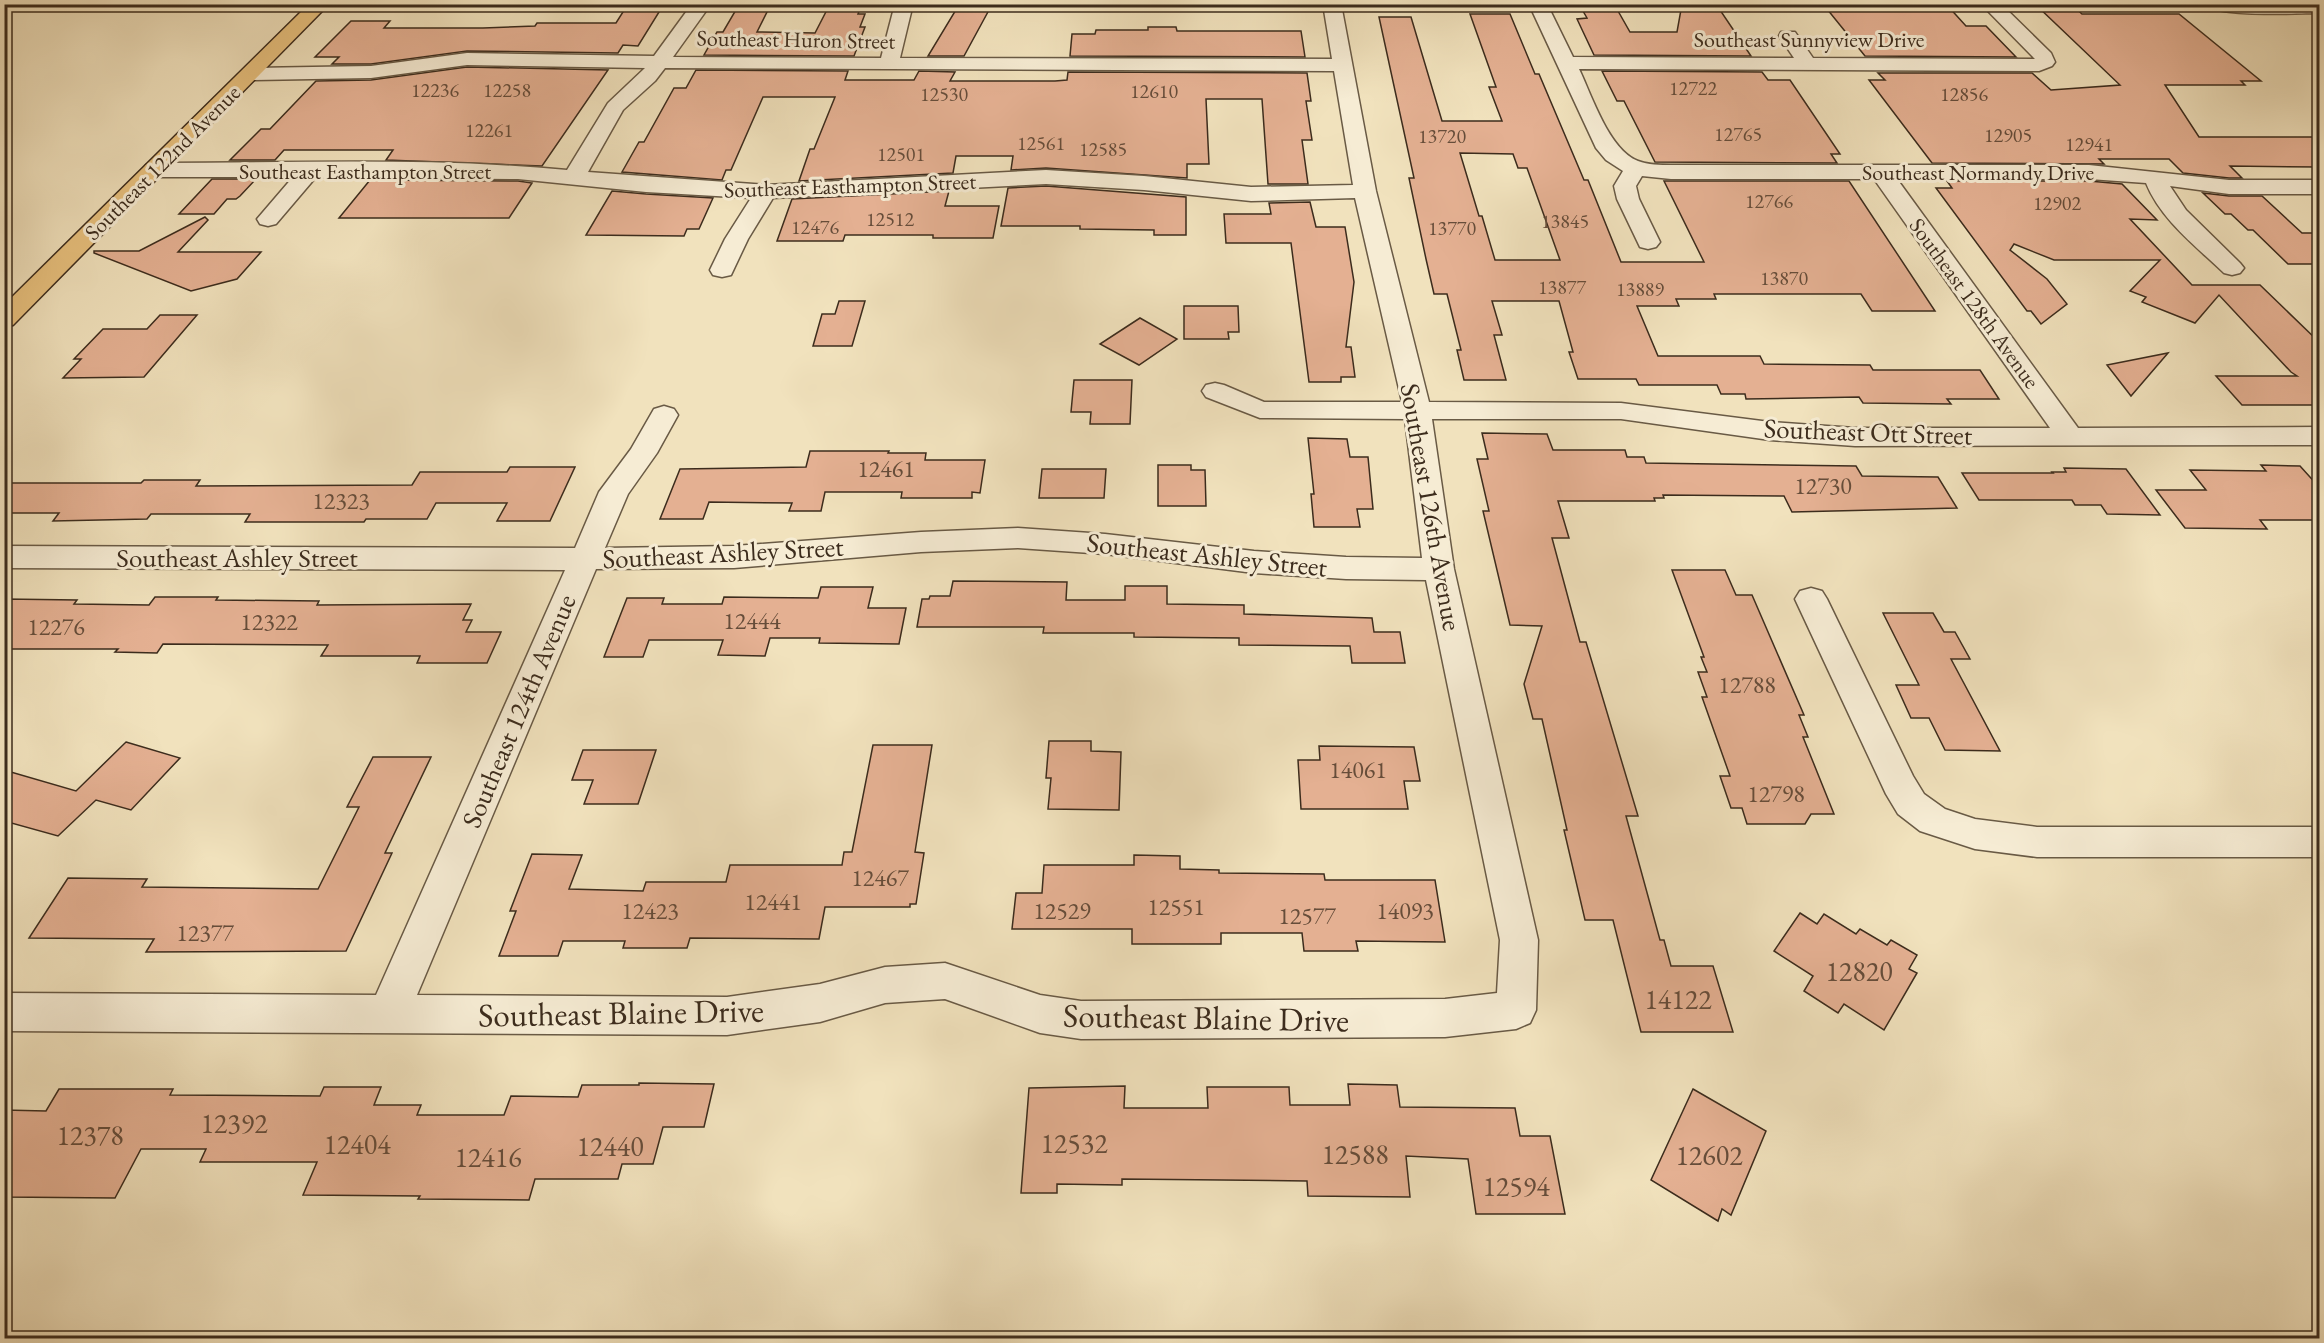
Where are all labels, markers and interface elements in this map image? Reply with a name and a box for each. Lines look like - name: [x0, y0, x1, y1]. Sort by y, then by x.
- street label: Southeast Huron Street: [696, 23, 896, 56]
- street label: Southeast Sunnyview Drive: [1694, 25, 1925, 54]
- house number: 12722: [1669, 75, 1717, 101]
- house number: 12236: [411, 77, 459, 103]
- house number: 12258: [483, 77, 531, 103]
- street label: Southeast 122nd Avenue: [78, 78, 247, 246]
- house number: 12610: [1130, 78, 1178, 104]
- house number: 12530: [920, 81, 968, 107]
- house number: 12856: [1940, 81, 1988, 107]
- house number: 12261: [465, 117, 513, 143]
- house number: 12765: [1714, 121, 1762, 147]
- house number: 12905: [1984, 122, 2032, 148]
- house number: 13720: [1418, 123, 1466, 149]
- house number: 12561: [1017, 130, 1065, 156]
- house number: 12941: [2065, 131, 2113, 157]
- house number: 12585: [1079, 136, 1127, 162]
- house number: 12501: [877, 141, 925, 167]
- street label: Southeast Easthampton Street: [239, 157, 491, 186]
- street label: Southeast Normandy Drive: [1862, 158, 2094, 187]
- street label: Southeast Easthampton Street: [724, 167, 977, 204]
- house number: 12766: [1745, 188, 1793, 214]
- house number: 12902: [2033, 190, 2081, 216]
- house number: 12512: [866, 206, 914, 232]
- house number: 13845: [1541, 208, 1589, 234]
- street label: Southeast 128th Avenue: [1903, 212, 2047, 395]
- house number: 12476: [791, 214, 839, 240]
- house number: 13770: [1428, 215, 1476, 241]
- house number: 13870: [1760, 265, 1808, 291]
- house number: 13877: [1538, 274, 1586, 300]
- house number: 13889: [1616, 276, 1664, 302]
- street label: Southeast 126th Avenue: [1393, 380, 1470, 633]
- street label: Southeast Ott Street: [1763, 410, 1973, 453]
- house number: 12461: [857, 453, 915, 484]
- house number: 12730: [1794, 470, 1852, 501]
- house number: 12323: [312, 485, 370, 516]
- street label: Southeast Ashley Street: [1085, 524, 1329, 585]
- street label: Southeast Ashley Street: [602, 529, 845, 576]
- street label: Southeast Ashley Street: [116, 540, 358, 575]
- street label: Southeast 124th Avenue: [453, 589, 584, 833]
- house number: 12444: [723, 605, 781, 636]
- house number: 12322: [240, 606, 298, 637]
- house number: 12276: [27, 611, 85, 642]
- house number: 12788: [1718, 669, 1776, 700]
- house number: 14061: [1329, 754, 1387, 785]
- house number: 12798: [1747, 778, 1805, 809]
- house number: 12467: [851, 862, 909, 893]
- house number: 12441: [744, 886, 802, 917]
- house number: 12551: [1147, 891, 1205, 922]
- house number: 12423: [621, 895, 679, 926]
- house number: 12529: [1033, 895, 1091, 926]
- house number: 14093: [1376, 895, 1434, 926]
- house number: 12577: [1278, 900, 1336, 931]
- house number: 12377: [176, 917, 234, 948]
- house number: 12820: [1825, 953, 1893, 989]
- house number: 14122: [1644, 981, 1712, 1017]
- street label: Southeast Blaine Drive: [478, 989, 764, 1036]
- street label: Southeast Blaine Drive: [1063, 994, 1349, 1041]
- house number: 12392: [200, 1105, 268, 1141]
- house number: 12378: [56, 1117, 124, 1153]
- house number: 12532: [1040, 1125, 1108, 1161]
- house number: 12404: [323, 1126, 391, 1162]
- house number: 12440: [576, 1128, 644, 1164]
- house number: 12588: [1321, 1136, 1389, 1172]
- house number: 12602: [1675, 1137, 1743, 1173]
- house number: 12416: [454, 1139, 522, 1175]
- house number: 12594: [1482, 1168, 1550, 1204]

